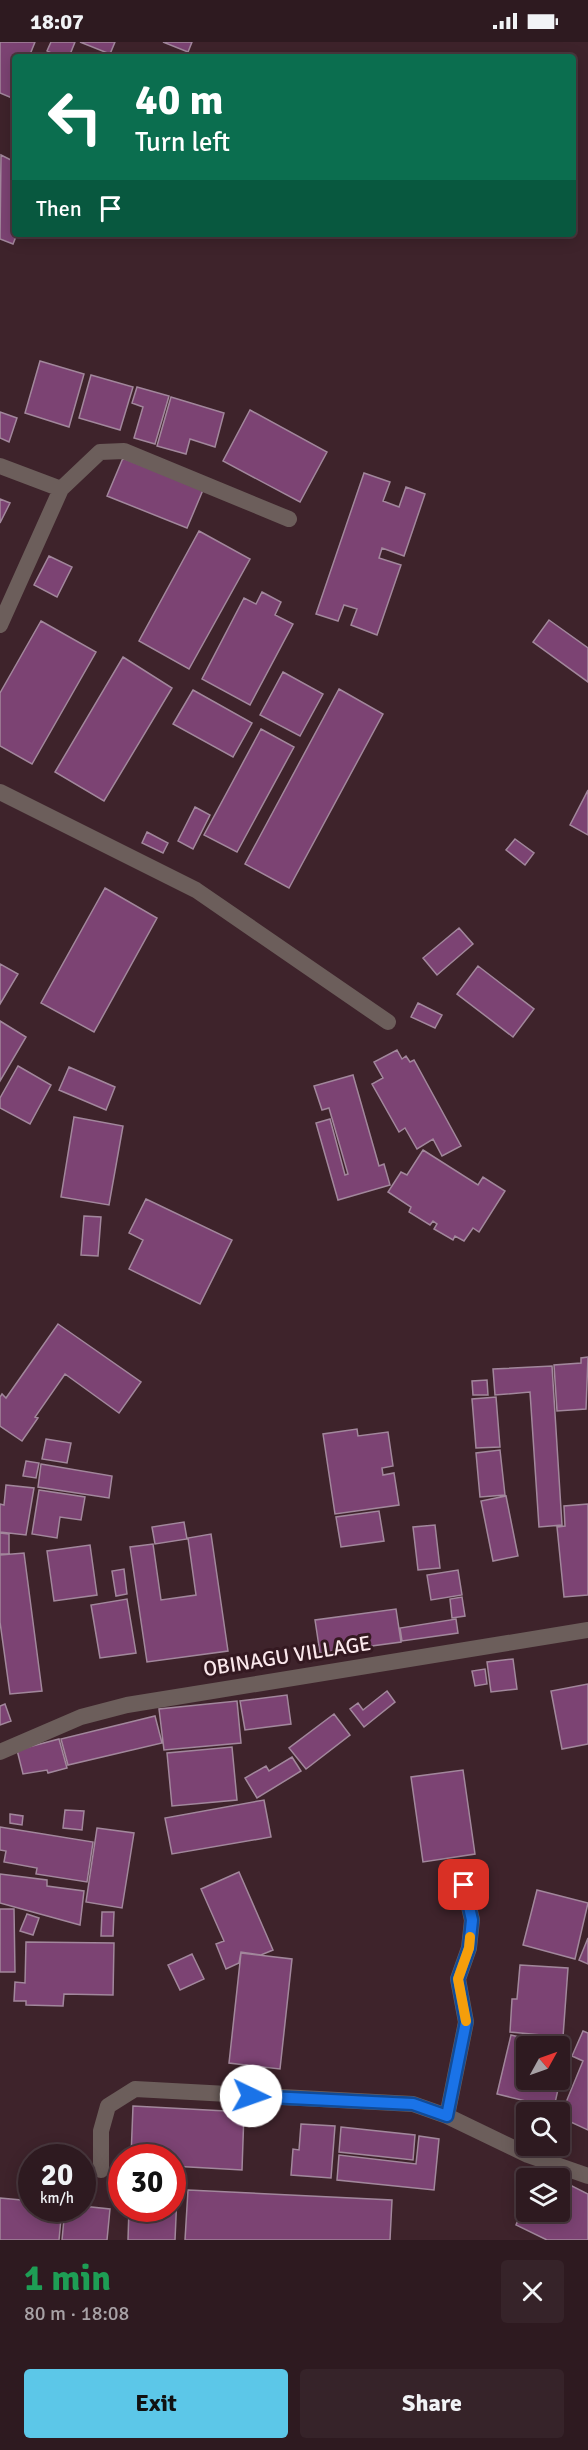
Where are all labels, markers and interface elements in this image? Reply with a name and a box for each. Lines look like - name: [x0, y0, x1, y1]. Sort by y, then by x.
- text: 18:07: [30, 8, 84, 35]
- text: 40 m: [135, 75, 224, 126]
- icon: left: [36, 78, 114, 156]
- text: Turn left: [135, 126, 230, 159]
- icon: arrive: [94, 192, 127, 225]
- text: Then: [36, 195, 82, 222]
- street label: OBINAGU VILLAGE: [201, 1630, 373, 1682]
- pin: [438, 1859, 489, 1910]
- icon: arrive: [447, 1868, 480, 1901]
- north arrow: [516, 2036, 570, 2090]
- map controls: [516, 2036, 570, 2222]
- position arrow: [219, 2064, 283, 2128]
- button: search: [516, 2102, 570, 2156]
- speed limit sign: 30: [108, 2144, 186, 2222]
- text: 20: [41, 2157, 73, 2194]
- button: layers: [516, 2168, 570, 2222]
- text: km/h: [40, 2189, 74, 2207]
- text: 1 min: [24, 2256, 111, 2301]
- button: close: [501, 2260, 564, 2323]
- text: 80 m · 18:08: [24, 2301, 129, 2326]
- button: Exit: [24, 2369, 288, 2438]
- button: Share: [300, 2369, 564, 2438]

